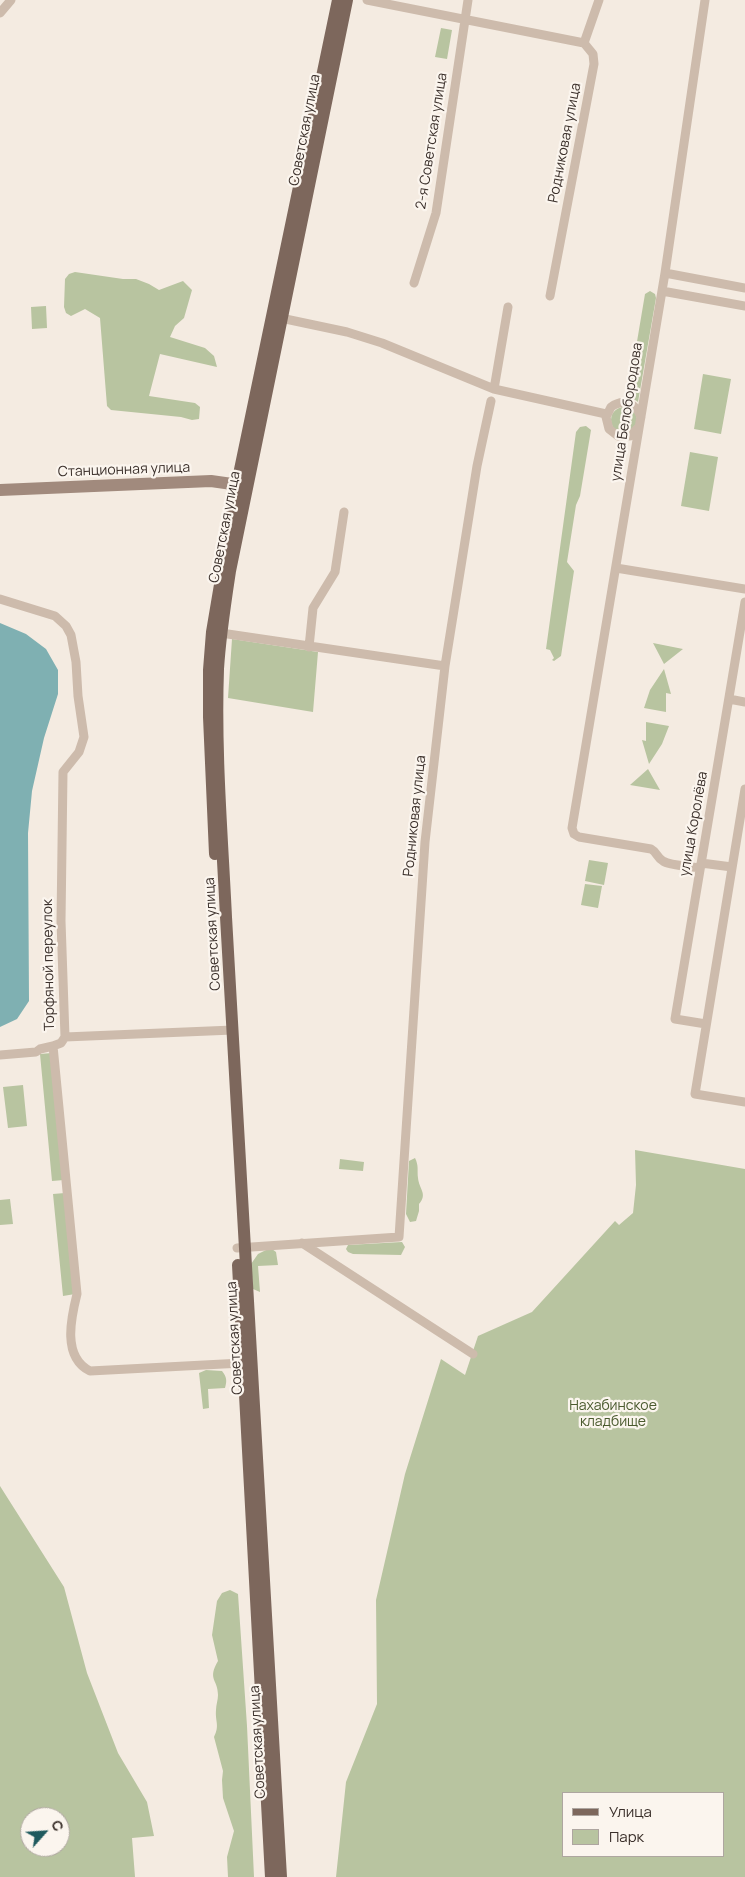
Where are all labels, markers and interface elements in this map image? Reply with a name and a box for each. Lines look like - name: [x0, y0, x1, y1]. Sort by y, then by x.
- street label: 2-я Советская улица: [413, 72, 451, 210]
- street label: Советская улица: [286, 73, 324, 187]
- street label: Родниковая улица: [545, 82, 585, 204]
- street label: улица Белобородова: [608, 341, 646, 483]
- street label: Станционная улица: [58, 459, 190, 481]
- street label: Советская улица: [206, 470, 244, 584]
- street label: Родниковая улица: [400, 755, 430, 877]
- street label: улица Королёва: [676, 770, 712, 878]
- street label: Советская улица: [202, 877, 224, 991]
- street label: Торфяной переулок: [39, 899, 59, 1031]
- street label: Советская улица: [224, 1281, 246, 1395]
- park label: Нахабинское кладбище: [569, 1398, 657, 1430]
- street label: Советская улица: [247, 1685, 269, 1799]
- legend: [562, 1792, 725, 1857]
- text: Улица: [609, 1801, 652, 1822]
- north arrow: [20, 1807, 70, 1857]
- text: С: [47, 1817, 69, 1834]
- text: Парк: [609, 1826, 644, 1847]

